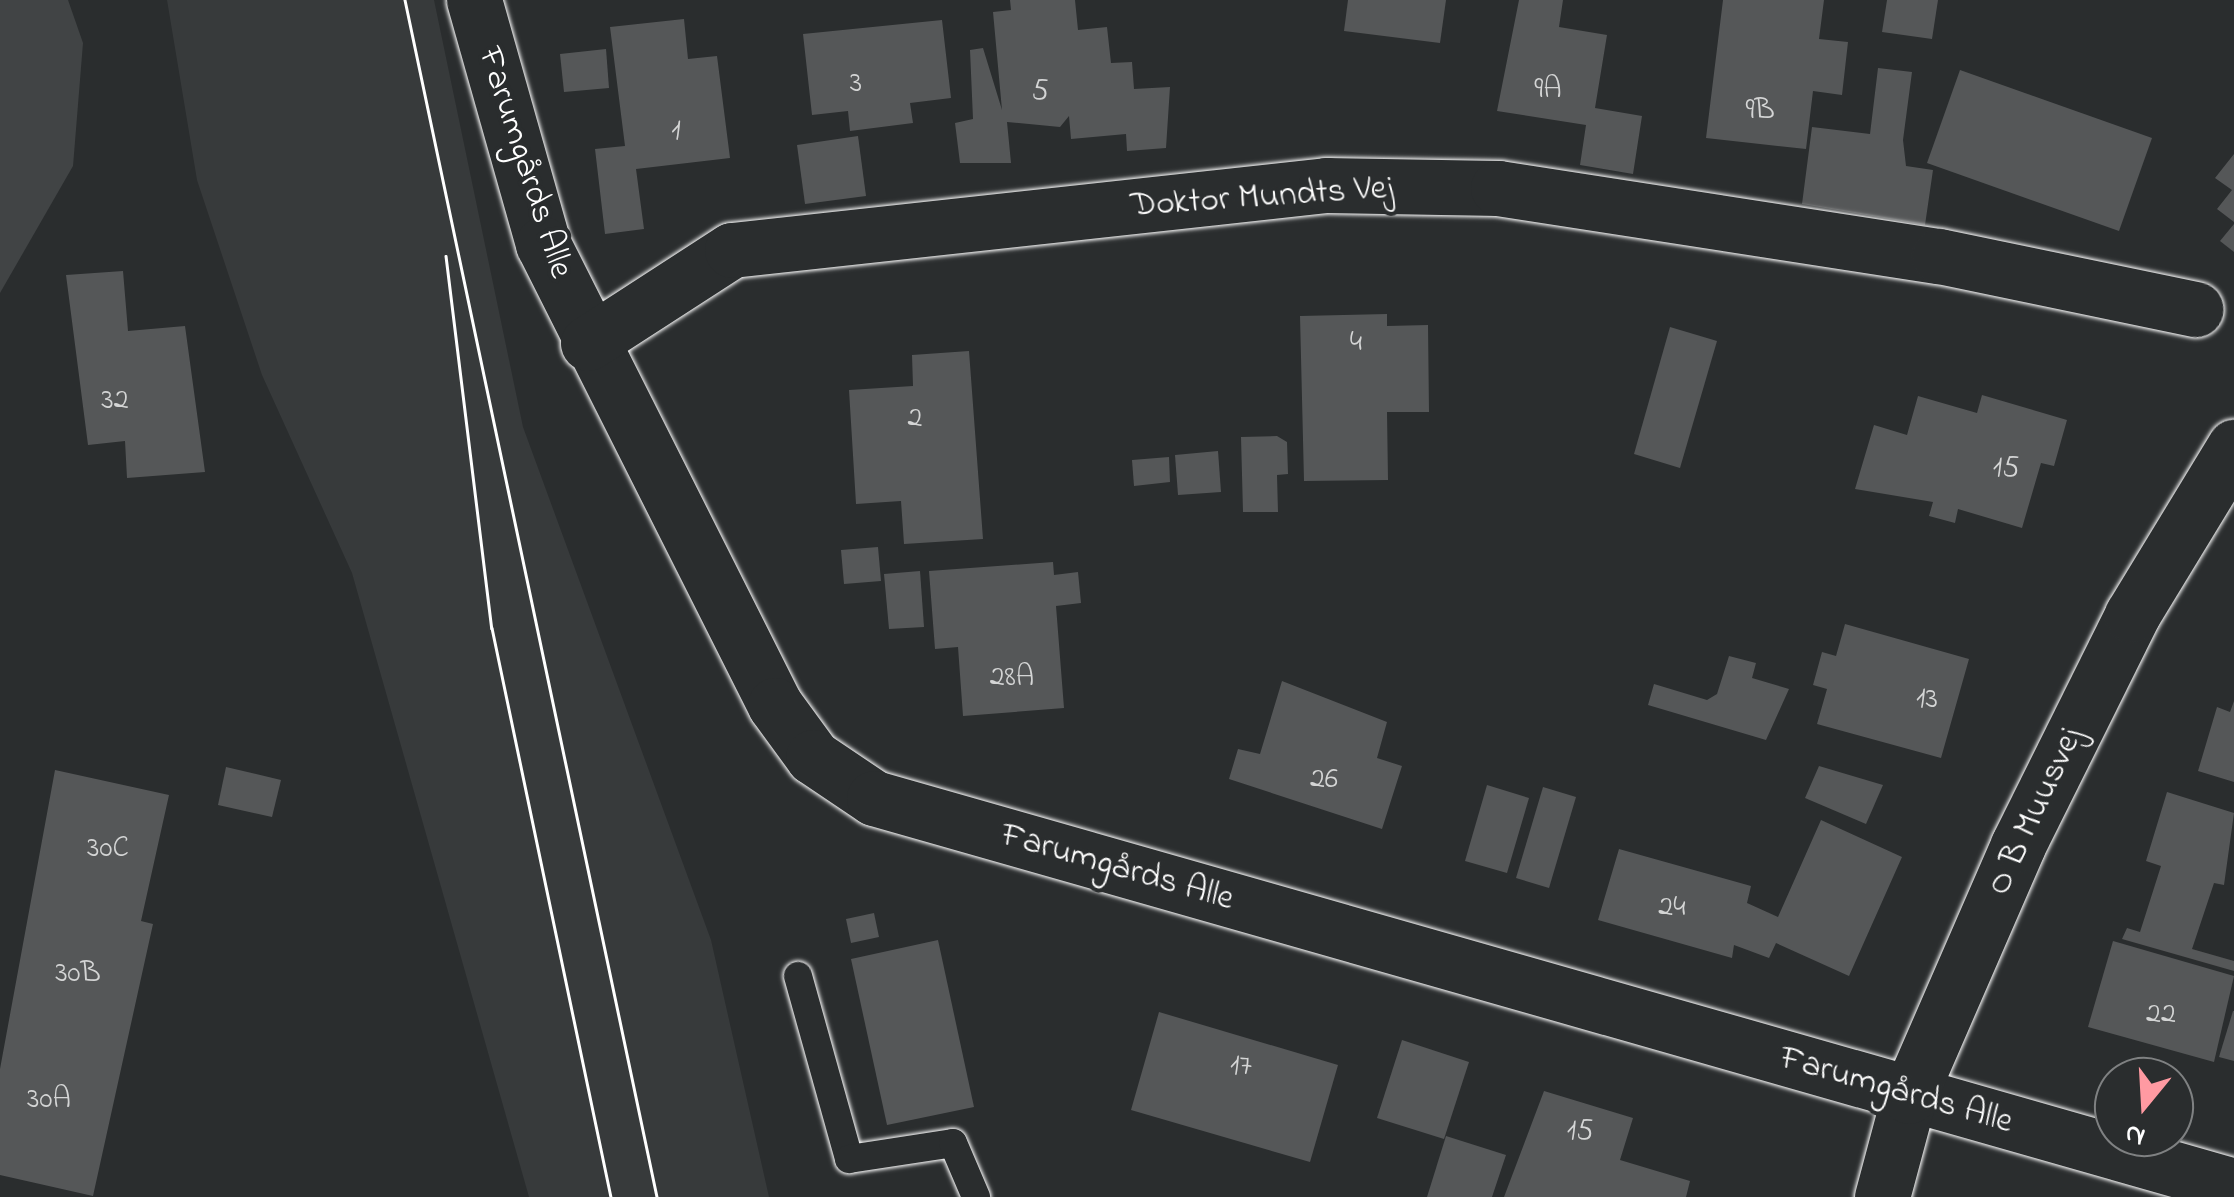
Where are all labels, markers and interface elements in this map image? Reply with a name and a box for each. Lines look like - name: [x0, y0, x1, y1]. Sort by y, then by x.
- street label: Farumgårds Alle: [467, 42, 581, 284]
- house number: 3: [850, 66, 862, 102]
- house number: 9A: [1534, 72, 1562, 108]
- house number: 5: [1031, 74, 1049, 110]
- house number: 9B: [1745, 93, 1775, 129]
- house number: 1: [671, 114, 681, 150]
- street label: Doktor Mundts Vej: [1129, 168, 1395, 228]
- house number: 4: [1350, 325, 1362, 361]
- house number: 32: [101, 383, 129, 419]
- house number: 2: [908, 401, 922, 437]
- house number: 15: [1993, 451, 2019, 487]
- house number: 28A: [990, 660, 1034, 696]
- house number: 13: [1916, 682, 1938, 718]
- street label: O B Muusvej: [1979, 721, 2093, 903]
- house number: 26: [1310, 762, 1338, 798]
- street label: Farumgårds Alle: [996, 815, 1238, 921]
- house number: 30C: [87, 831, 129, 867]
- house number: 24: [1658, 890, 1686, 926]
- house number: 30B: [55, 956, 101, 992]
- house number: 22: [2146, 997, 2176, 1033]
- street label: Farumgårds Alle: [1775, 1038, 2017, 1144]
- house number: 17: [1230, 1049, 1252, 1085]
- north arrow: [2094, 1057, 2194, 1157]
- house number: 30A: [27, 1082, 71, 1118]
- text: N: [2120, 1112, 2151, 1157]
- house number: 15: [1567, 1114, 1593, 1150]

